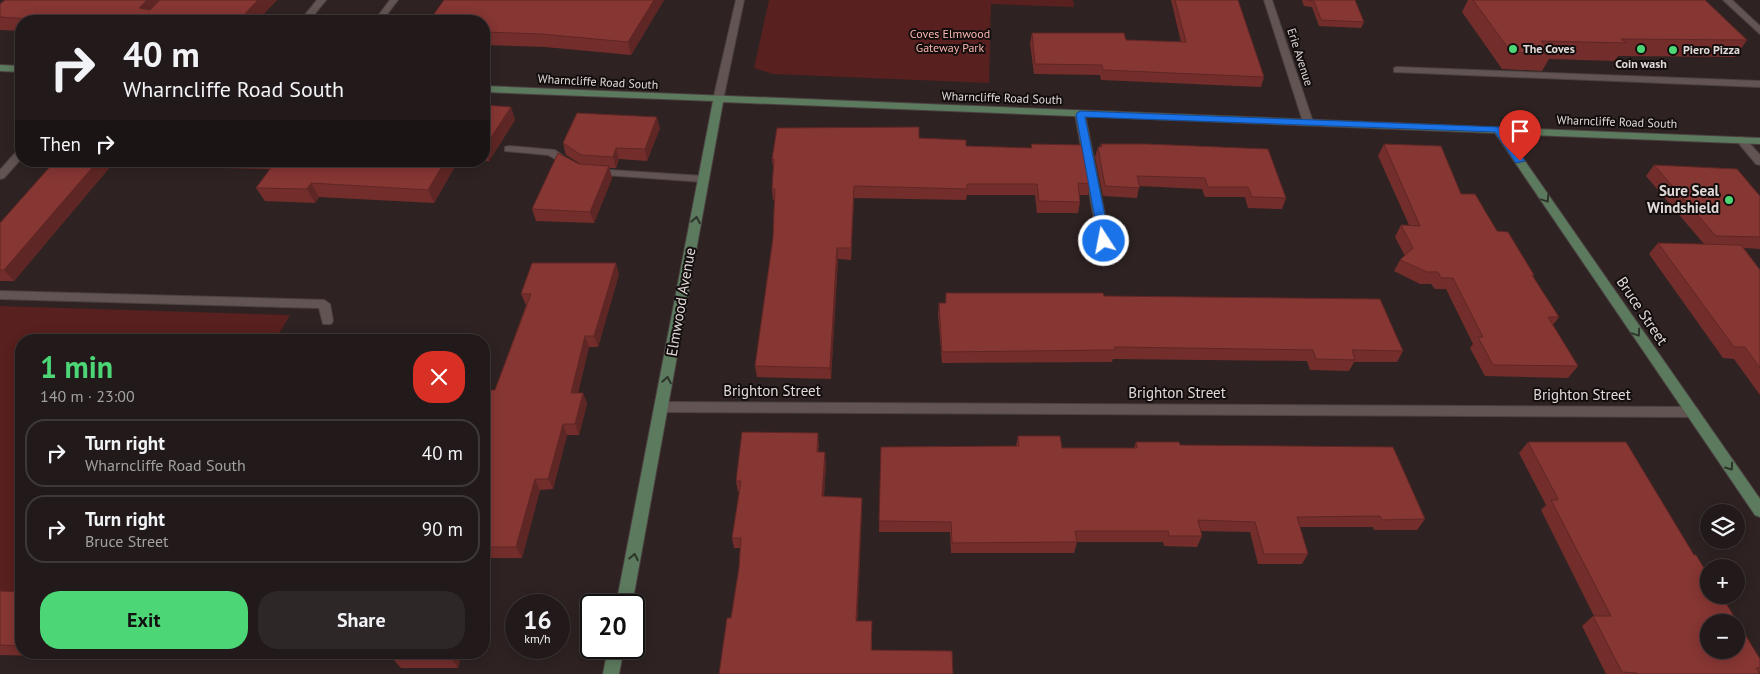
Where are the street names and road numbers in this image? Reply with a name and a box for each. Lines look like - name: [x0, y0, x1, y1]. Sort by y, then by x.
- street label: Erie Avenue: [1284, 26, 1317, 88]
- street label: Wharncliffe Road South: [537, 71, 659, 92]
- street label: Wharncliffe Road South: [942, 88, 1063, 107]
- street label: Wharncliffe Road South: [1557, 112, 1678, 131]
- street label: Elmwood Avenue: [662, 246, 699, 358]
- street label: Bruce Street: [1613, 273, 1672, 348]
- street label: Brighton Street: [723, 381, 821, 400]
- street label: Brighton Street: [1128, 383, 1226, 402]
- street label: Brighton Street: [1533, 385, 1631, 404]

